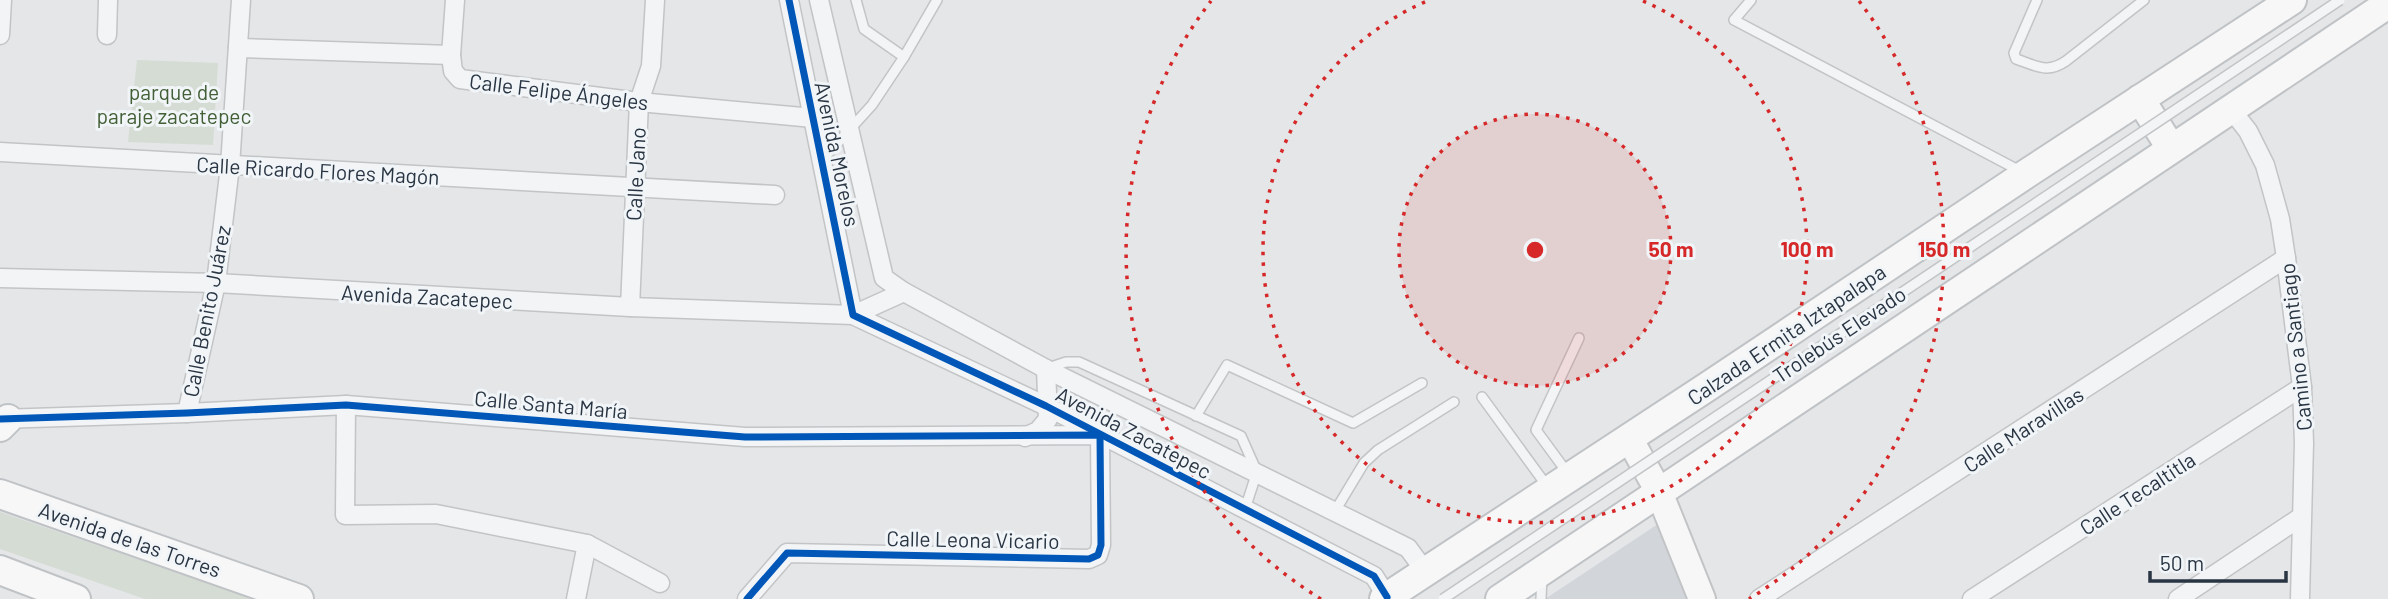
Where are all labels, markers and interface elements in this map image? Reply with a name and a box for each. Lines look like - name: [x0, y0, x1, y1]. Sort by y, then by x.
- street label: Calle Felipe Ángeles: [468, 68, 650, 114]
- park label: parque de paraje zacatepec: [97, 79, 251, 128]
- street label: Avenida Morelos: [810, 79, 866, 229]
- street label: Calle Jano: [620, 126, 650, 222]
- street label: Calle Ricardo Flores Magón: [196, 151, 440, 189]
- street label: Calle Benito Juárez: [177, 223, 235, 399]
- text: 50 m: [1648, 236, 1694, 261]
- text: 100 m: [1780, 236, 1834, 261]
- text: 150 m: [1918, 236, 1970, 261]
- centre of rings: [1523, 238, 1547, 262]
- street label: Calzada Ermita Iztapalapa: [1682, 258, 1890, 410]
- street label: Camino a Santiago: [2274, 262, 2316, 432]
- street label: Avenida Zacatepec: [340, 279, 514, 313]
- street label: Trolebús Elevado: [1768, 280, 1910, 388]
- street label: Avenida Zacatepec: [1052, 381, 1216, 483]
- street label: Calle Maravillas: [1958, 381, 2088, 477]
- street label: Calle Santa María: [473, 385, 629, 423]
- street label: Calle Tecaltitla: [2075, 446, 2199, 540]
- street label: Avenida de las Torres: [36, 496, 224, 582]
- street label: Calle Leona Vicario: [886, 525, 1060, 553]
- scale bar: [2150, 540, 2286, 584]
- text: 50 m: [2160, 550, 2204, 575]

